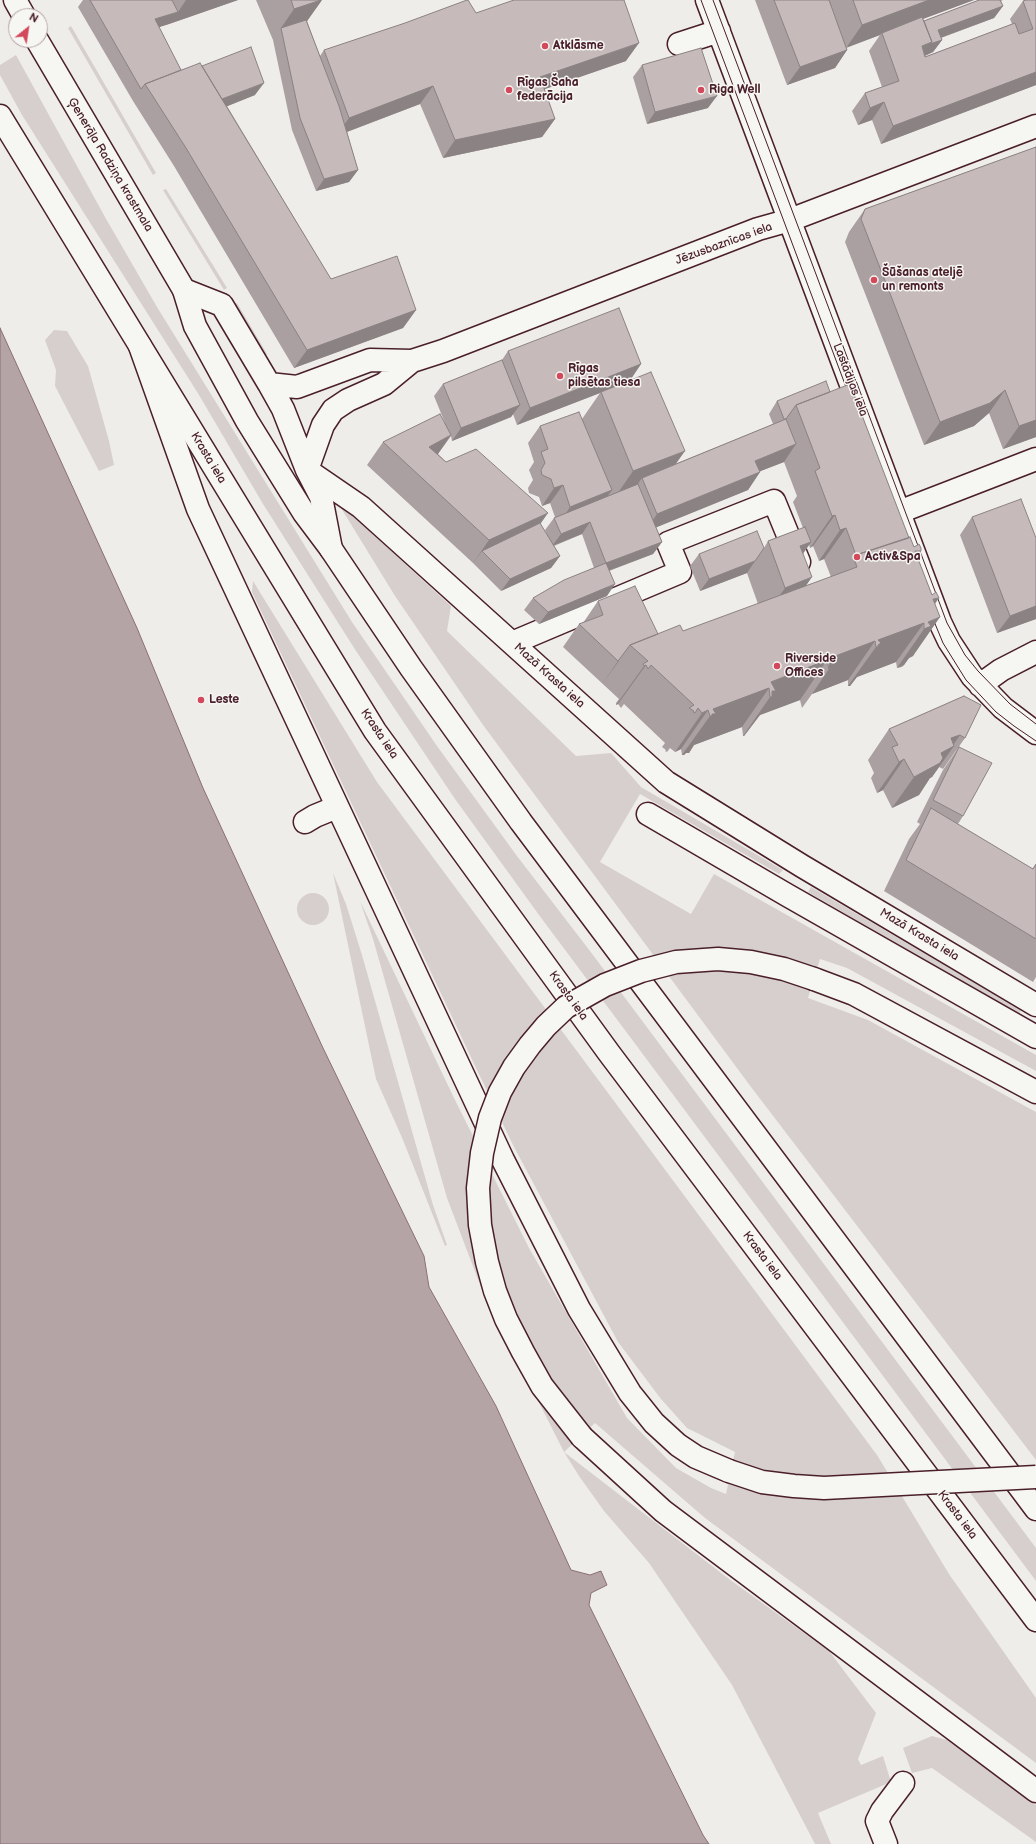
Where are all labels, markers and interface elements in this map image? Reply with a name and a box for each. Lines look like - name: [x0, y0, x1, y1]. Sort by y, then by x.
- north arrow: [8, 8, 48, 48]
- text: N: [27, 10, 41, 26]
- place label: Atklāsme: [553, 39, 604, 53]
- marker: Atklāsme: [540, 41, 550, 51]
- place label: Rīgas Šaha federācija: [517, 76, 579, 104]
- place label: Riga Well: [709, 83, 760, 97]
- marker: Rīgas Šaha federācija: [504, 85, 514, 95]
- marker: Riga Well: [696, 85, 706, 95]
- street label: Ģenerāļa Radziņa krastmala: [64, 96, 156, 234]
- street label: Jēzusbaznīcas iela: [674, 220, 774, 268]
- place label: Šūšanas ateljē un remonts: [882, 266, 963, 294]
- marker: Šūšanas ateljē un remonts: [869, 275, 879, 285]
- street label: Lastādijas iela: [829, 341, 871, 419]
- place label: Rīgas pilsētas tiesa: [568, 362, 640, 390]
- marker: Rīgas pilsētas tiesa: [555, 371, 565, 381]
- street label: Krasta iela: [187, 430, 229, 486]
- place label: Activ&Spa: [865, 550, 921, 564]
- marker: Activ&Spa: [852, 552, 862, 562]
- street label: Mazā Krasta iela: [511, 641, 587, 711]
- place label: Riverside Offices: [785, 652, 836, 680]
- marker: Riverside Offices: [772, 661, 782, 671]
- place label: Leste: [209, 693, 239, 707]
- marker: Leste: [196, 695, 206, 705]
- street label: Krasta iela: [357, 706, 401, 762]
- street label: Mazā Krasta iela: [877, 906, 961, 964]
- street label: Krasta iela: [545, 969, 591, 1023]
- street label: Krasta iela: [739, 1229, 785, 1283]
- street label: Krasta iela: [934, 1488, 980, 1542]

